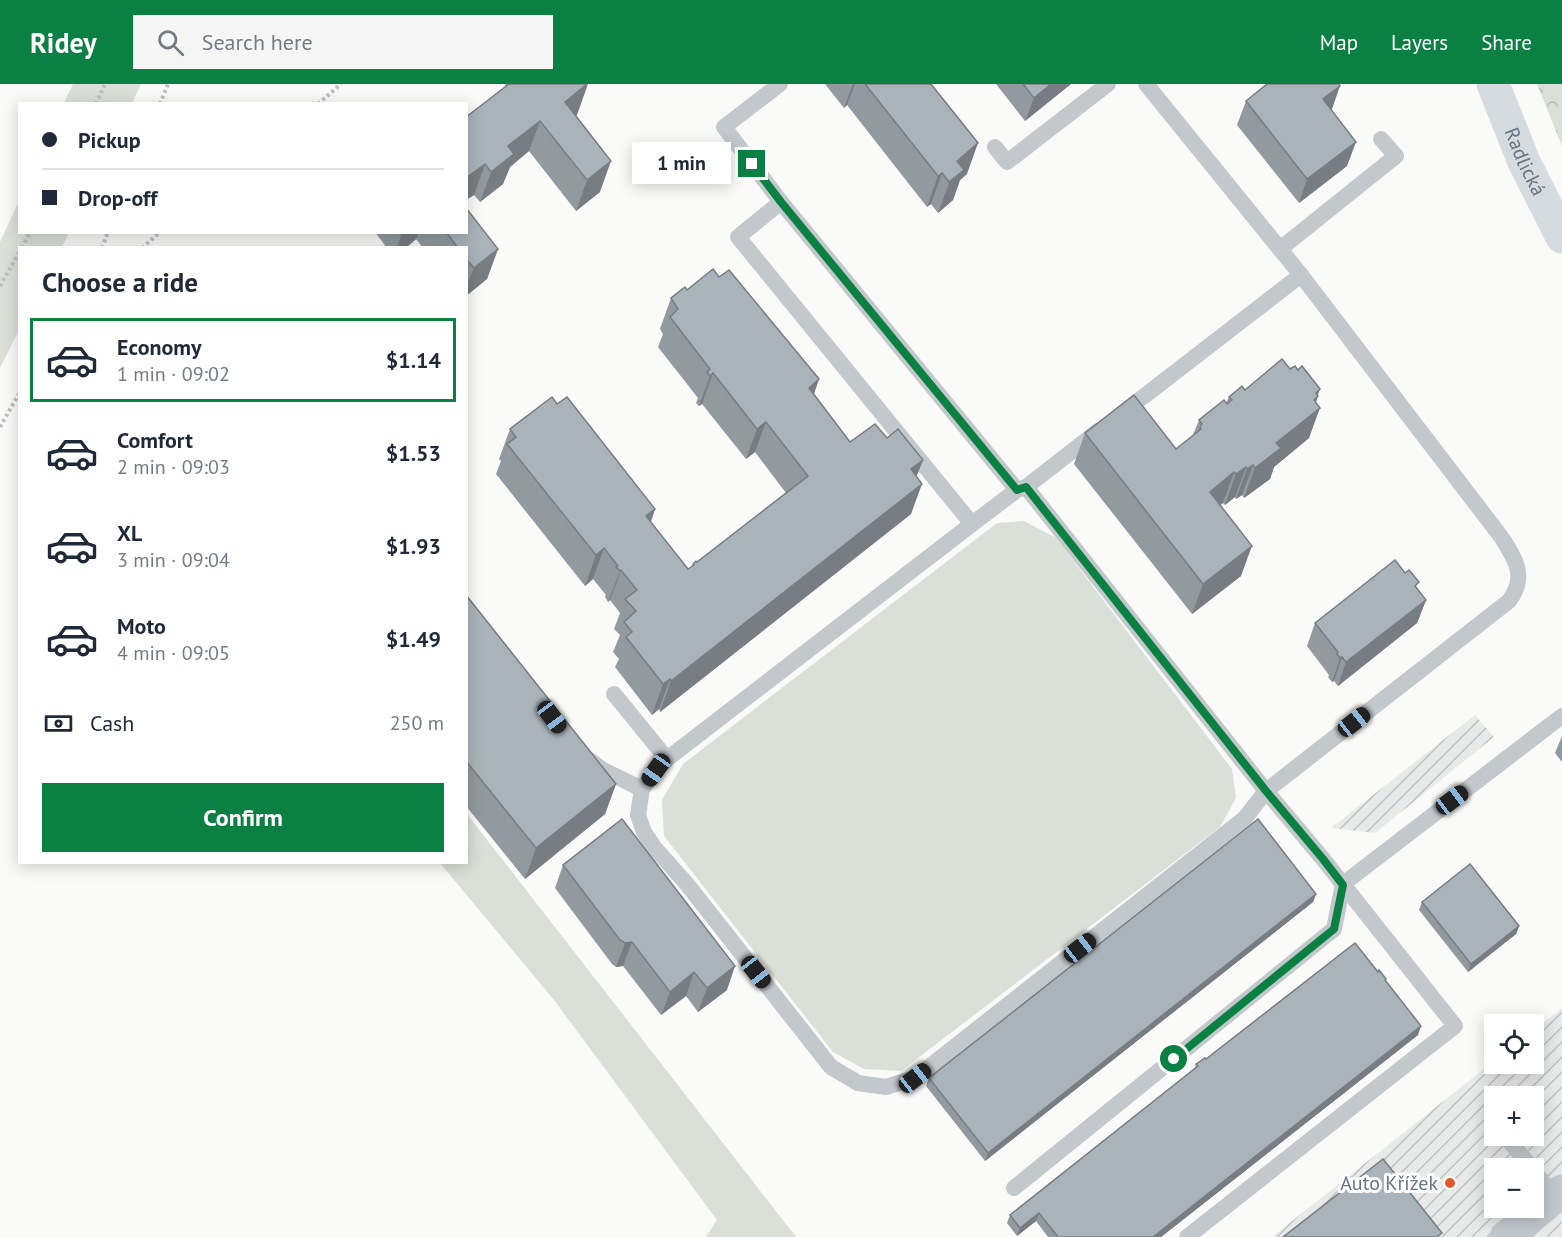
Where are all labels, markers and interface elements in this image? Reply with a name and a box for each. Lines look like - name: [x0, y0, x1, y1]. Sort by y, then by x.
- search box: [133, 15, 553, 69]
- text: Ridey: [30, 24, 97, 61]
- icon: search: [154, 26, 187, 59]
- text: Search here: [202, 28, 313, 56]
- text: Map: [1320, 29, 1358, 56]
- text: Layers: [1391, 29, 1448, 56]
- text: Share: [1481, 29, 1532, 56]
- street label: Radlická: [1499, 124, 1552, 200]
- text: Pickup: [78, 126, 141, 154]
- callout: 1 min: [632, 143, 731, 185]
- text: 1 min: [657, 150, 706, 176]
- route end: [738, 150, 765, 177]
- text: Drop-off: [78, 184, 157, 212]
- text: Choose a ride: [42, 265, 198, 299]
- icon: car: [45, 333, 99, 387]
- text: Economy: [117, 333, 201, 361]
- text: $1.14: [386, 346, 441, 374]
- text: 1 min · 09:02: [117, 361, 230, 387]
- icon: car: [45, 426, 99, 480]
- text: Comfort: [117, 426, 193, 454]
- text: $1.53: [386, 439, 441, 467]
- text: 2 min · 09:03: [117, 454, 230, 480]
- icon: car: [45, 519, 99, 573]
- text: XL: [117, 519, 142, 547]
- text: $1.93: [386, 532, 441, 560]
- text: 3 min · 09:04: [117, 547, 230, 573]
- icon: car: [45, 612, 99, 666]
- text: Moto: [117, 612, 166, 640]
- text: $1.49: [386, 625, 441, 653]
- text: 4 min · 09:05: [117, 640, 230, 666]
- car: [534, 697, 570, 737]
- car: [1334, 704, 1374, 740]
- icon: cash: [42, 707, 75, 740]
- text: Cash: [90, 709, 134, 737]
- text: 250 m: [390, 710, 444, 736]
- car: [638, 750, 674, 790]
- car: [1432, 782, 1472, 818]
- button: Confirm: [42, 783, 444, 852]
- car: [1060, 930, 1100, 966]
- car: [738, 952, 774, 992]
- map controls: [1484, 1014, 1544, 1218]
- button: locate: [1484, 1014, 1544, 1074]
- route start: [1160, 1045, 1187, 1072]
- car: [895, 1060, 935, 1096]
- button: +: [1484, 1086, 1544, 1146]
- button: −: [1484, 1158, 1544, 1218]
- place label: Auto Křížek: [1340, 1170, 1438, 1196]
- marker: Auto Křížek: [1443, 1176, 1457, 1190]

